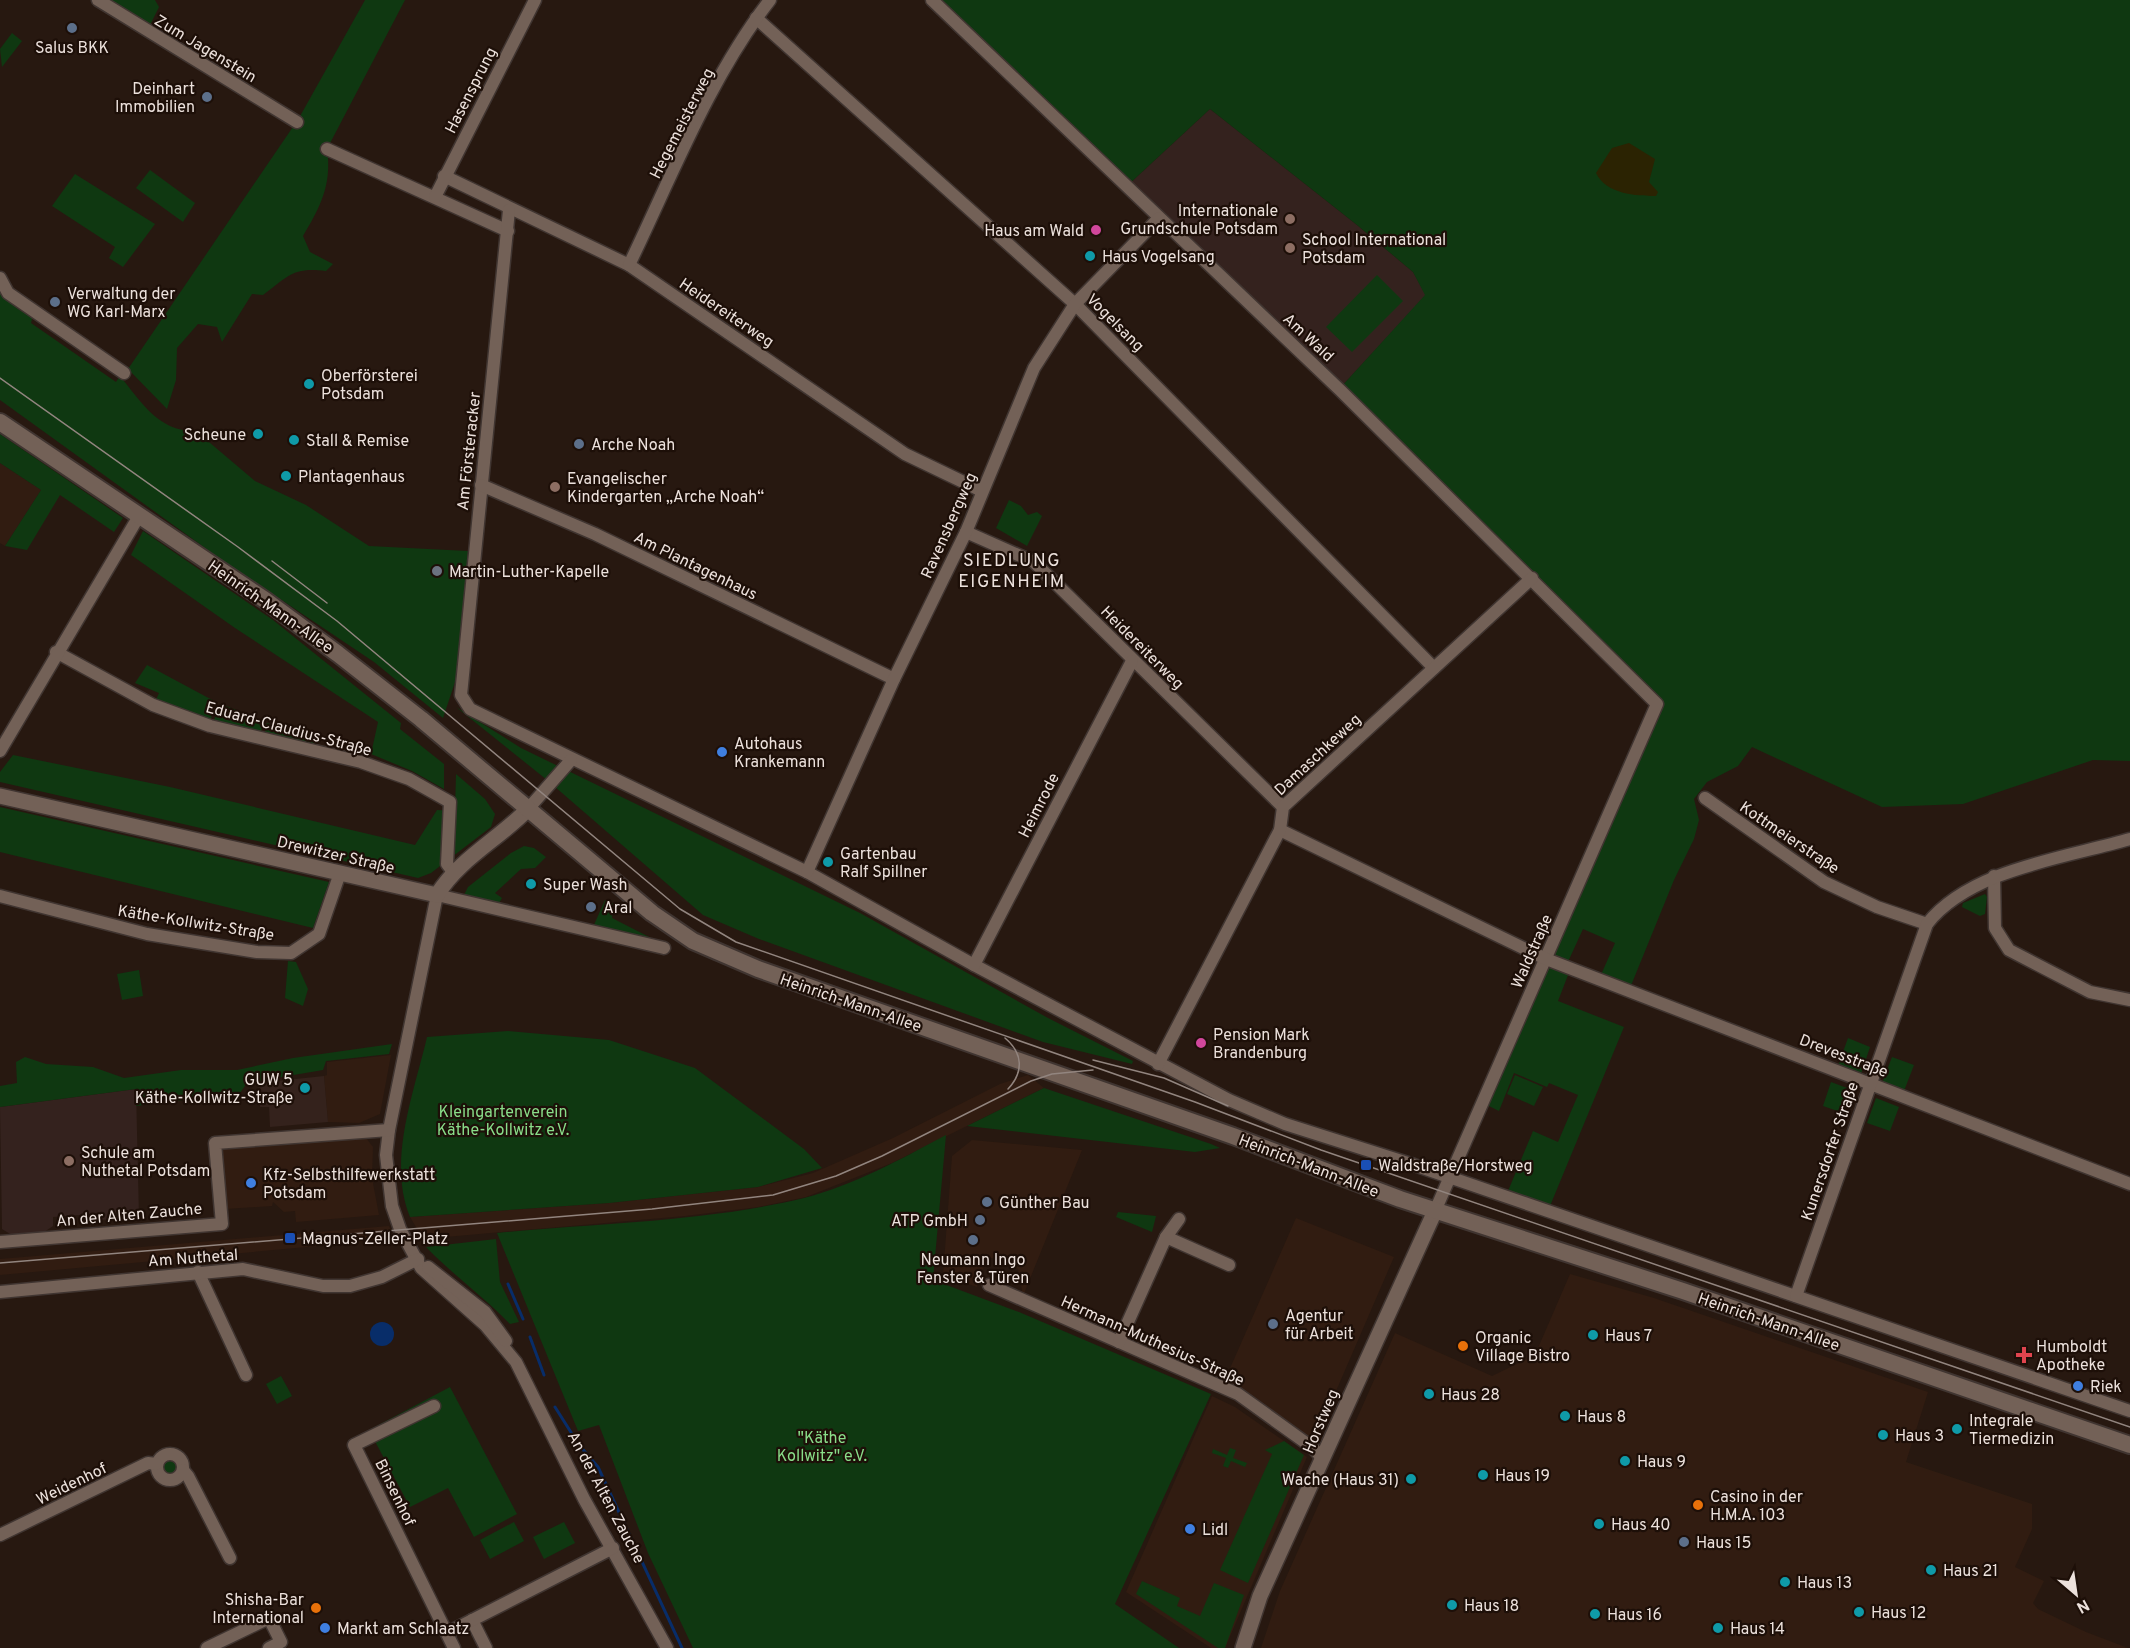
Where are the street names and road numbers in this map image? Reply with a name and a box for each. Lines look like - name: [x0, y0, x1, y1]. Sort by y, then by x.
- street label: Zum Jagenstein: [150, 11, 260, 88]
- street label: Hasensprung: [441, 44, 502, 137]
- street label: Hegemeisterweg: [646, 65, 719, 183]
- street label: Heidereiterweg: [675, 275, 777, 353]
- street label: Vogelsang: [1081, 290, 1148, 357]
- street label: Am Wald: [1278, 310, 1337, 367]
- street label: Am Försteracker: [454, 391, 486, 512]
- street label: Ravensbergweg: [917, 470, 982, 582]
- street label: Am Plantagenhaus: [630, 528, 760, 605]
- street label: Heinrich-Mann-Allee: [203, 557, 336, 658]
- street label: Heidereiterweg: [1096, 602, 1188, 694]
- street label: Eduard-Claudius-Straße: [203, 698, 374, 762]
- street label: Damaschkeweg: [1271, 710, 1366, 801]
- street label: Heimrode: [1015, 770, 1065, 842]
- street label: Kottmeierstraße: [1735, 798, 1843, 879]
- street label: Drewitzer Straße: [275, 833, 396, 879]
- street label: Käthe-Kollwitz-Straße: [116, 902, 275, 946]
- street label: Waldstraße: [1508, 912, 1558, 992]
- street label: Heinrich-Mann-Allee: [777, 970, 924, 1038]
- street label: Drevesstraße: [1796, 1031, 1891, 1083]
- street label: Kunersdorfer Straße: [1798, 1080, 1864, 1224]
- street label: Heinrich-Mann-Allee: [1235, 1131, 1381, 1203]
- street label: An der Alten Zauche: [55, 1200, 203, 1232]
- street label: Am Nuthetal: [147, 1246, 239, 1272]
- street label: Heinrich-Mann-Allee: [1695, 1289, 1842, 1357]
- street label: Hermann-Muthesius-Straße: [1057, 1292, 1247, 1391]
- street label: Horstweg: [1299, 1386, 1344, 1457]
- street label: An der Alten Zauche: [562, 1428, 649, 1567]
- street label: Binsenhof: [369, 1456, 419, 1530]
- street label: Weidenhof: [33, 1459, 111, 1510]

